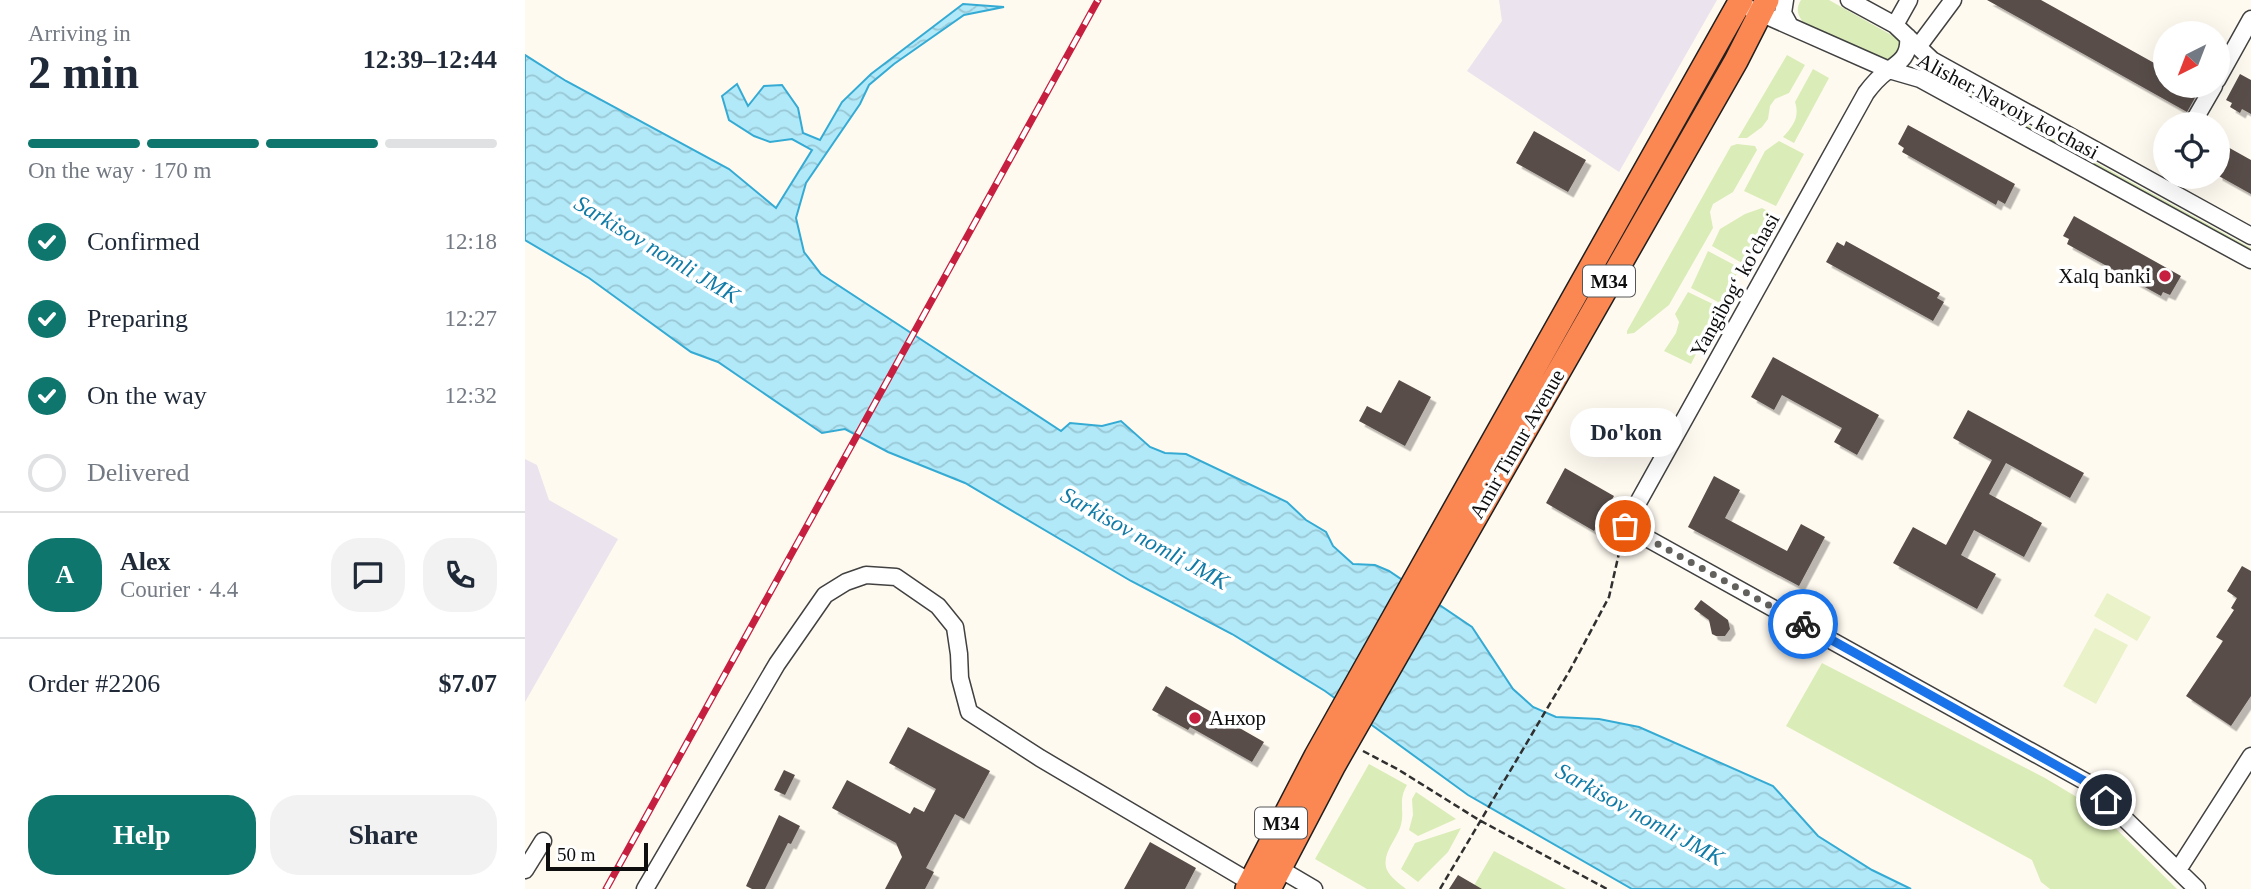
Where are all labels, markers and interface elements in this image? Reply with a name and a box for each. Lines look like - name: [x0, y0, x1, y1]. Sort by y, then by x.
- text: Arriving in: [28, 21, 131, 46]
- north arrow: [2153, 21, 2229, 98]
- map controls: [2153, 21, 2230, 189]
- text: 12:39–12:44: [363, 45, 497, 74]
- text: 2 min: [28, 47, 139, 98]
- street label: Alisher Navoiy ko'chasi: [1913, 48, 2103, 164]
- button: locate: [2153, 112, 2230, 189]
- text: On the way · 170 m: [28, 158, 211, 183]
- water label: Sarkisov nomli JMK: [570, 190, 745, 309]
- street label: Yangibog‘ ko'chasi: [1686, 209, 1785, 361]
- icon: check: [28, 223, 66, 261]
- text: Confirmed: [87, 227, 200, 256]
- text: 12:18: [445, 229, 497, 254]
- place label: Xalq banki: [2058, 264, 2151, 288]
- road number: M34: [1583, 266, 1635, 296]
- marker: Xalq banki: [2157, 268, 2173, 284]
- icon: check: [28, 300, 66, 338]
- text: Preparing: [87, 304, 188, 333]
- text: 12:27: [445, 306, 497, 331]
- street label: Amir Timur Avenue: [1464, 365, 1570, 523]
- icon: check: [28, 377, 66, 415]
- text: On the way: [87, 381, 207, 410]
- text: 12:32: [445, 383, 497, 408]
- callout: Do'kon: [1569, 407, 1681, 456]
- text: Do'kon: [1590, 420, 1662, 445]
- text: Delivered: [87, 458, 190, 487]
- water label: Sarkisov nomli JMK: [1057, 482, 1234, 596]
- pin: [1595, 496, 1655, 556]
- icon: bag: [1606, 507, 1644, 545]
- button: chat: [331, 538, 405, 612]
- button: phone: [423, 538, 497, 612]
- text: Alex: [120, 547, 171, 576]
- text: A: [56, 560, 74, 589]
- text: Courier · 4.4: [120, 577, 238, 602]
- courier: [1768, 589, 1838, 659]
- icon: bike: [1784, 605, 1822, 643]
- text: Order #2206: [28, 669, 160, 698]
- text: $7.07: [439, 669, 497, 698]
- place label: Анхор: [1209, 706, 1266, 730]
- marker: Анхор: [1187, 710, 1203, 726]
- water label: Sarkisov nomli JMK: [1552, 758, 1729, 872]
- pin: [2076, 770, 2136, 830]
- icon: home: [2087, 781, 2125, 819]
- button: Help: [28, 795, 256, 875]
- button: Share: [270, 795, 497, 875]
- road number: M34: [1255, 808, 1307, 838]
- scale bar: [546, 840, 647, 872]
- text: 50 m: [557, 844, 596, 865]

